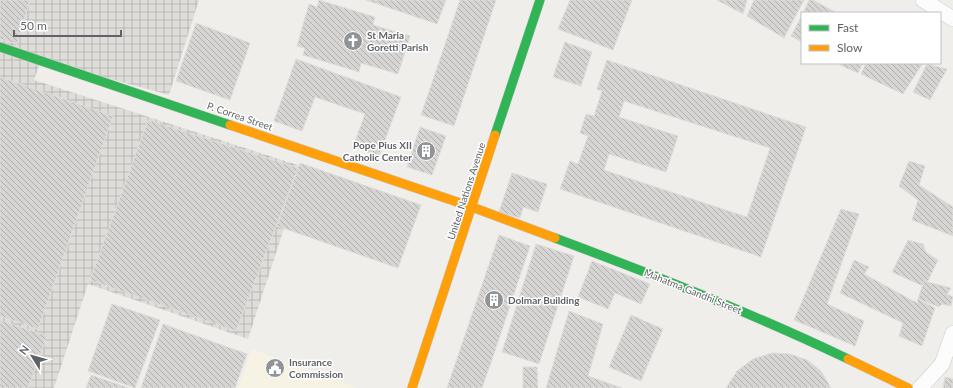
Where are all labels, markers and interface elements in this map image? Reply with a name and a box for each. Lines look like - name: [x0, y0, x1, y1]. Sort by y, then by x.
- scale bar: [14, 12, 121, 38]
- legend: [801, 12, 941, 64]
- text: 50 m: [20, 18, 47, 33]
- text: Fast: [837, 20, 859, 35]
- place label: St Maria Goretti Parish: [367, 29, 429, 53]
- church icon: St Maria Goretti Parish: [342, 30, 364, 52]
- text: Slow: [837, 40, 863, 55]
- street label: P. Correa Street: [206, 99, 275, 133]
- place label: Pope Pius XII Catholic Center: [343, 139, 412, 163]
- building icon: Pope Pius XII Catholic Center: [415, 140, 437, 162]
- street label: United Nations Avenue: [445, 141, 487, 241]
- street label: Mahatma Gandhi Street: [642, 266, 744, 316]
- building icon: Dolmar Building: [483, 289, 505, 311]
- place label: Dolmar Building: [508, 294, 580, 306]
- north arrow: [12, 336, 52, 376]
- text: N: [16, 342, 31, 357]
- place label: Insurance Commission: [289, 356, 344, 380]
- public building icon: Insurance Commission: [264, 357, 286, 379]

